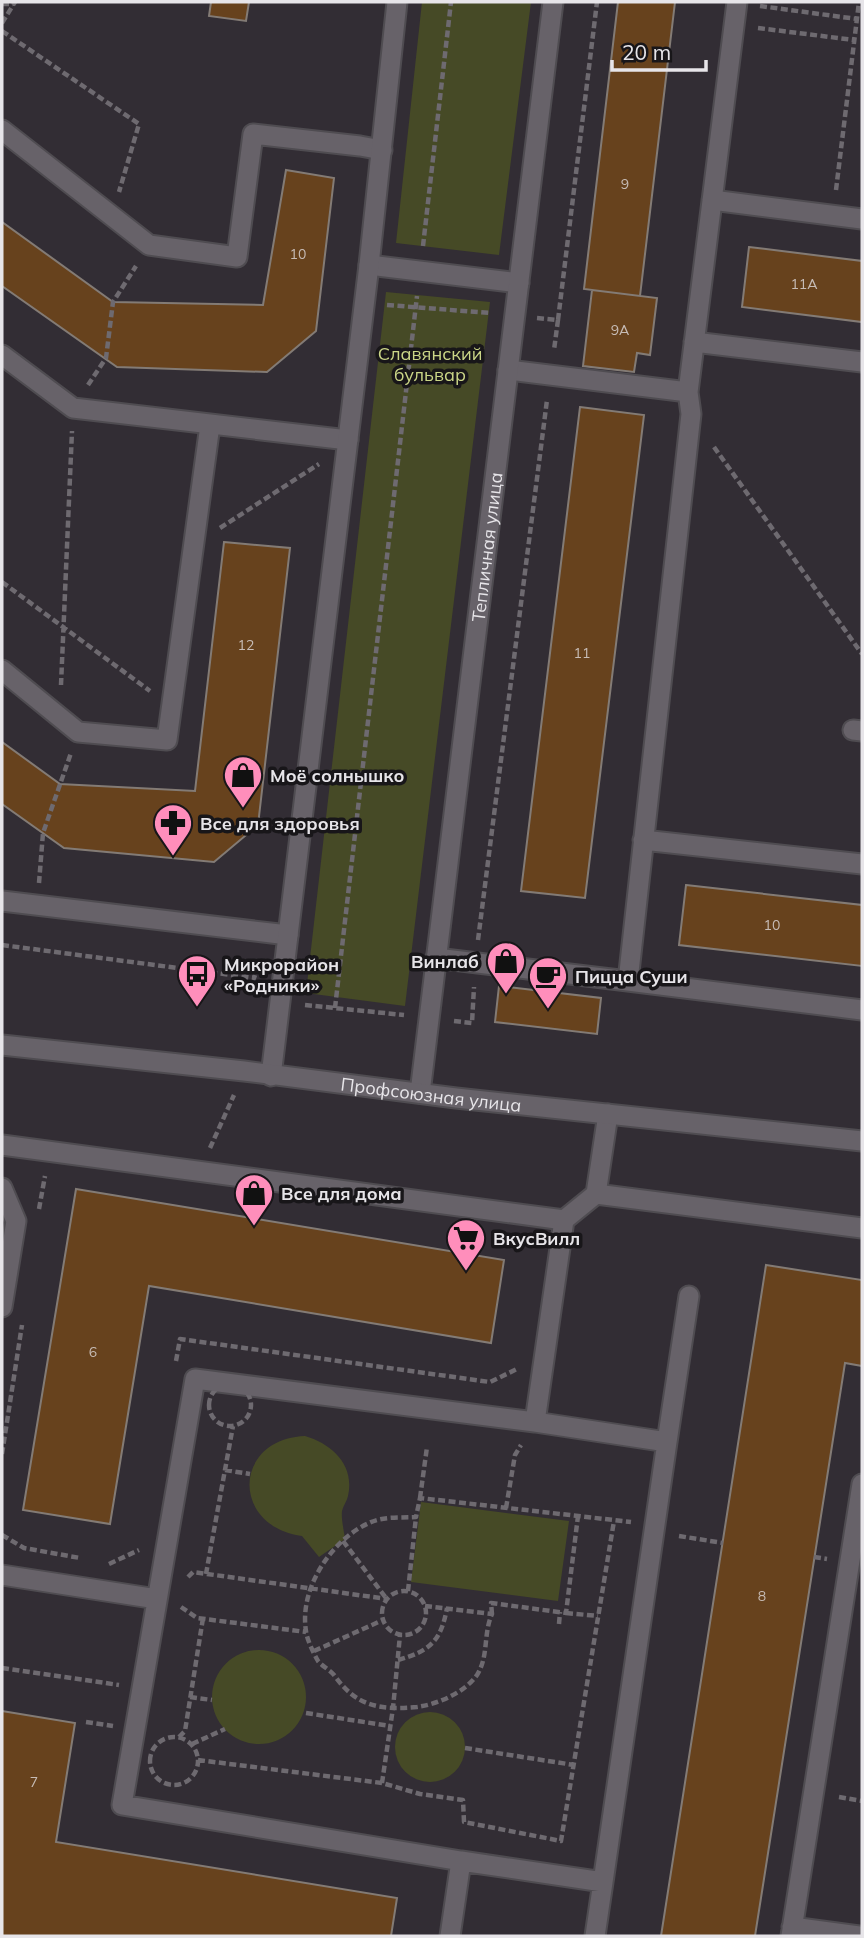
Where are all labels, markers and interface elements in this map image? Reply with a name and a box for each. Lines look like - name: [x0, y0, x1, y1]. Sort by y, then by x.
- scale bar: [612, 28, 706, 72]
- text: 20 m: [622, 39, 671, 65]
- house number: 9: [621, 175, 629, 193]
- house number: 10: [290, 245, 306, 263]
- house number: 11А: [790, 275, 818, 293]
- house number: 9А: [611, 321, 630, 339]
- park label: Славянский бульвар: [378, 342, 482, 386]
- street label: Тепличная улица: [466, 471, 507, 623]
- house number: 12: [238, 636, 254, 654]
- house number: 11: [574, 644, 590, 662]
- shop icon: Моё солнышко: [222, 754, 264, 809]
- place label: Моё солнышко: [270, 764, 404, 787]
- pharmacy icon: Все для здоровья: [152, 802, 194, 857]
- place label: Все для здоровья: [200, 812, 360, 835]
- house number: 10: [764, 916, 780, 934]
- shop icon: Винлаб: [485, 940, 527, 995]
- place label: Винлаб: [411, 950, 479, 973]
- bus stop icon: Микрорайон «Родники»: [176, 953, 218, 1008]
- place label: Микрорайон «Родники»: [224, 953, 339, 997]
- cafe icon: Пицца Суши: [527, 955, 569, 1010]
- place label: Пицца Суши: [575, 965, 688, 988]
- street label: Профсоюзная улица: [340, 1072, 523, 1116]
- shop icon: Все для дома: [233, 1172, 275, 1227]
- place label: Все для дома: [281, 1182, 402, 1205]
- supermarket icon: ВкусВилл: [445, 1217, 487, 1272]
- place label: ВкусВилл: [493, 1227, 580, 1250]
- house number: 6: [89, 1343, 97, 1361]
- house number: 8: [758, 1587, 766, 1605]
- house number: 7: [30, 1773, 38, 1791]

